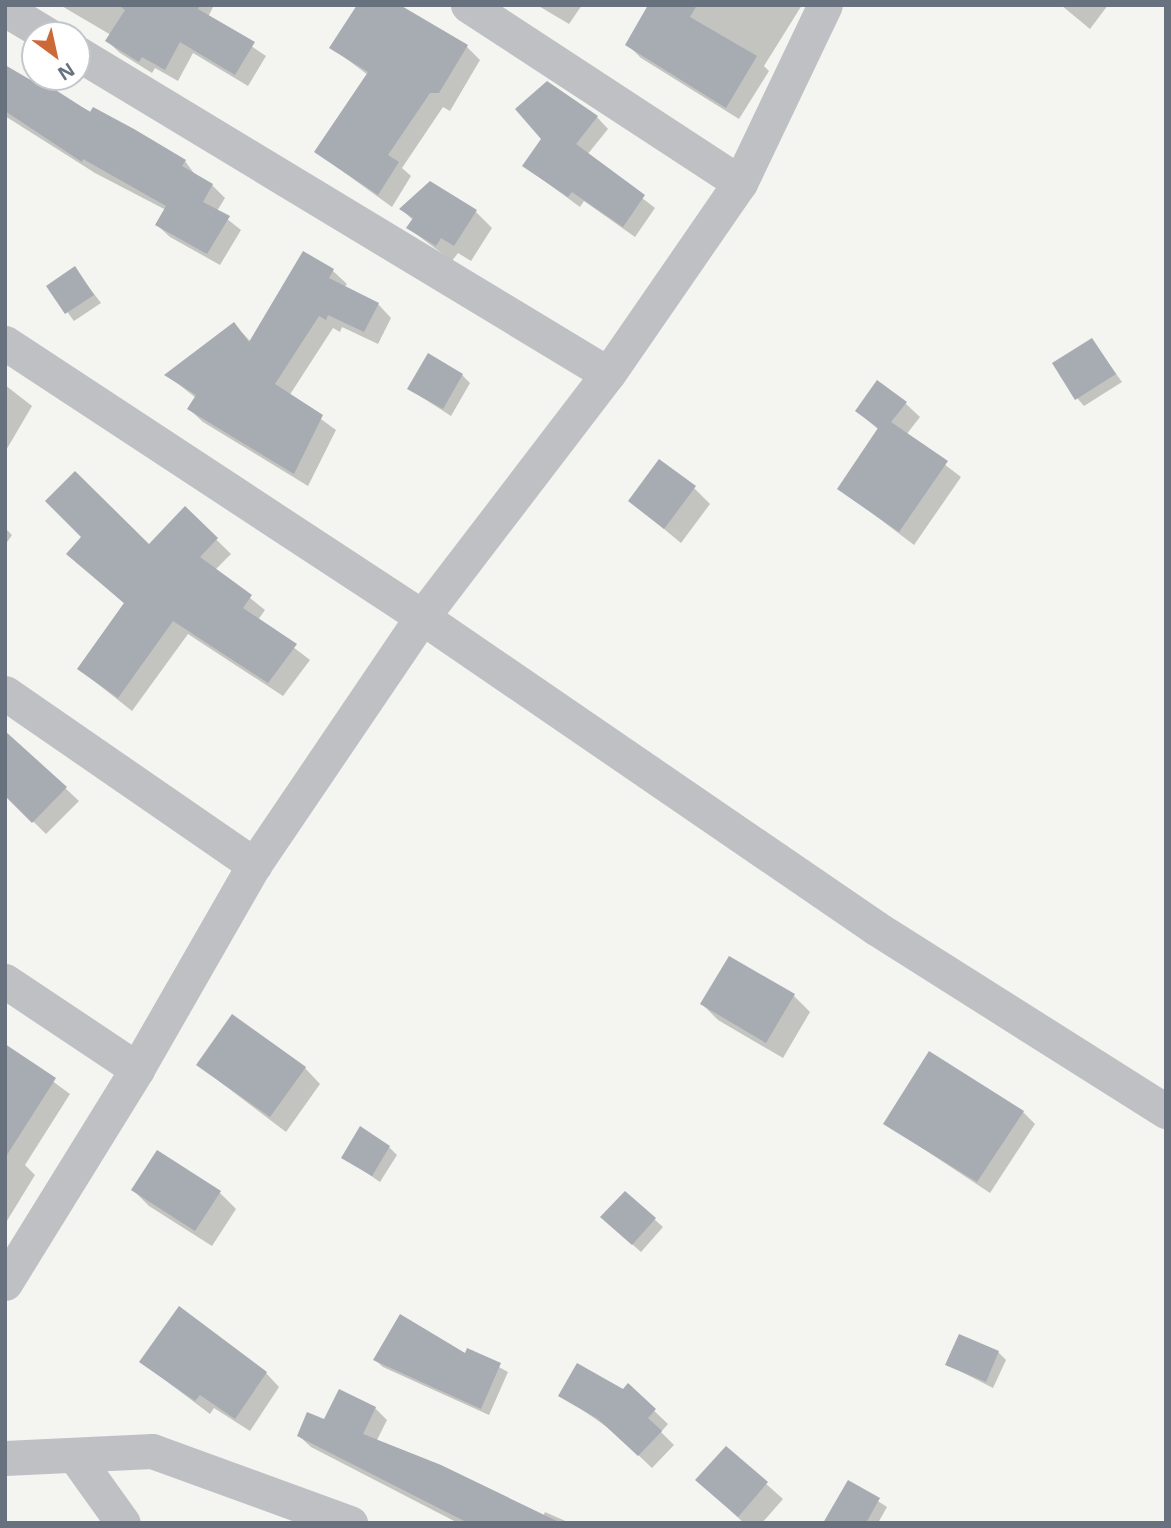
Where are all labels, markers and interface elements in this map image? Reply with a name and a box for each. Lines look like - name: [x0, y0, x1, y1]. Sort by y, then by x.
- north arrow: [21, 21, 91, 91]
- text: N: [53, 57, 80, 87]

